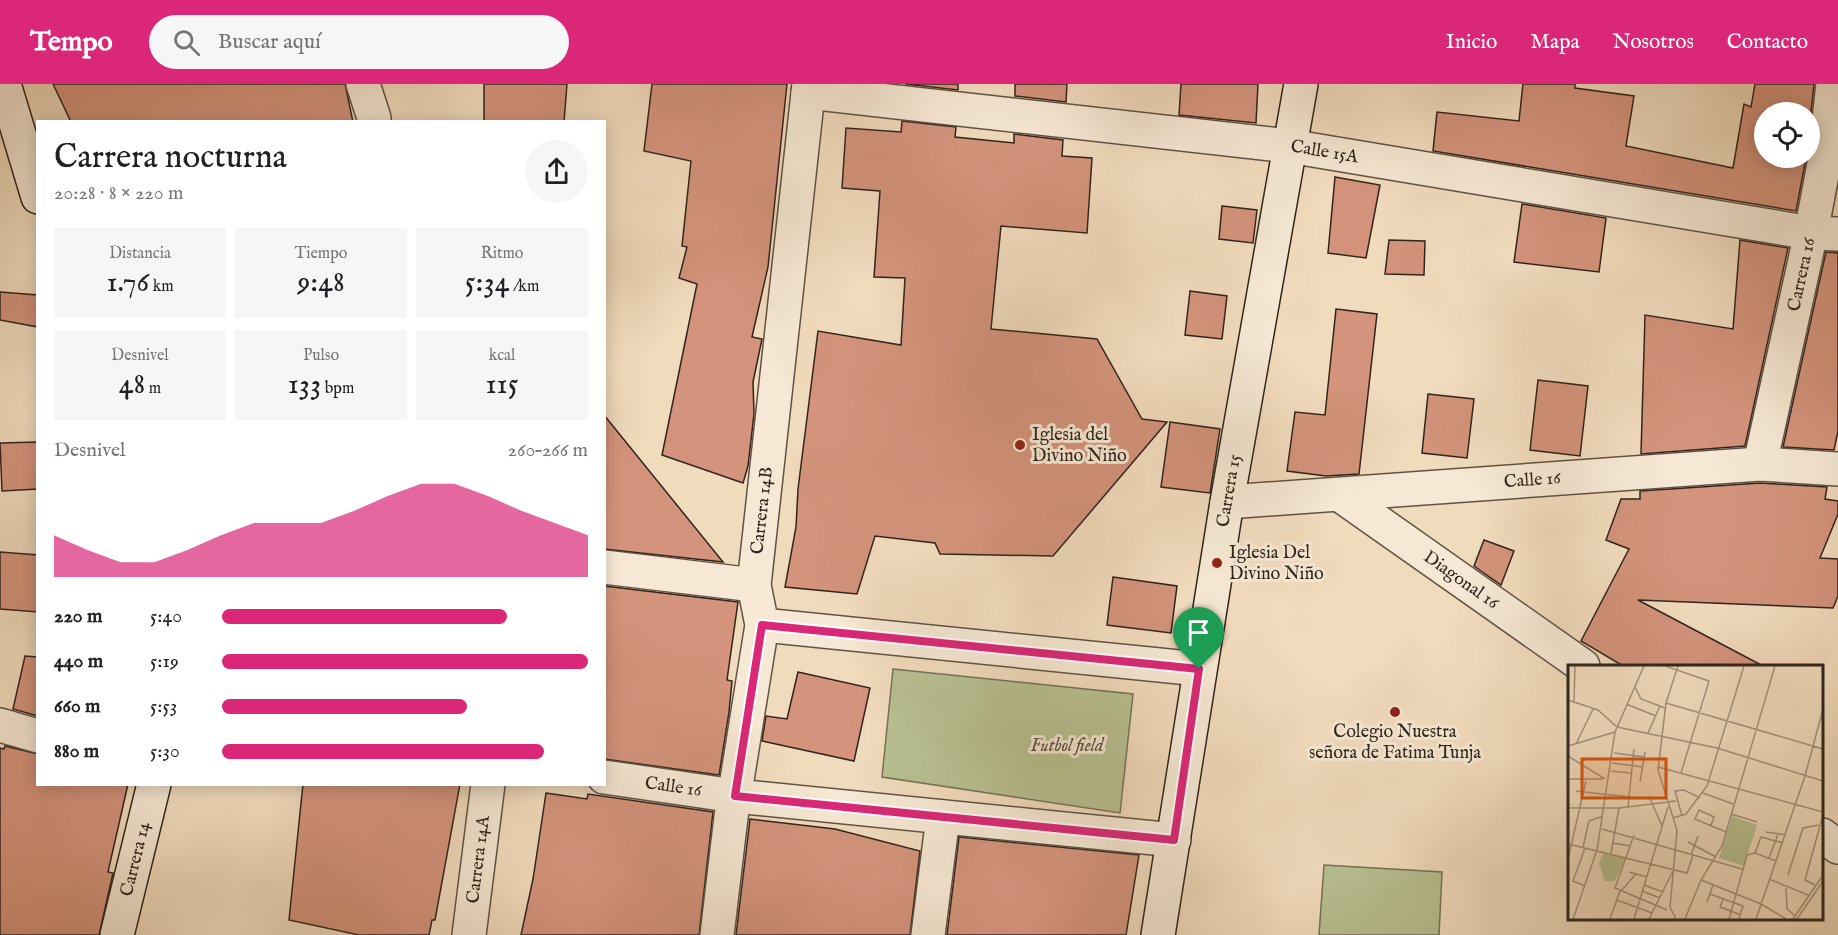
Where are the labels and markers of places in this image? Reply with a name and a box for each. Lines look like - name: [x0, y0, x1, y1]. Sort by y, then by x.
- place label: Iglesia del Divino Niño: [1032, 424, 1127, 468]
- marker: Iglesia del Divino Niño: [1013, 438, 1027, 452]
- place label: Iglesia Del Divino Niño: [1229, 542, 1324, 586]
- marker: Iglesia Del Divino Niño: [1210, 556, 1224, 570]
- pin: [1173, 607, 1224, 669]
- marker: Colegio Nuestra señora de Fatima Tunja: [1388, 705, 1402, 719]
- place label: Colegio Nuestra señora de Fatima Tunja: [1309, 721, 1481, 765]

